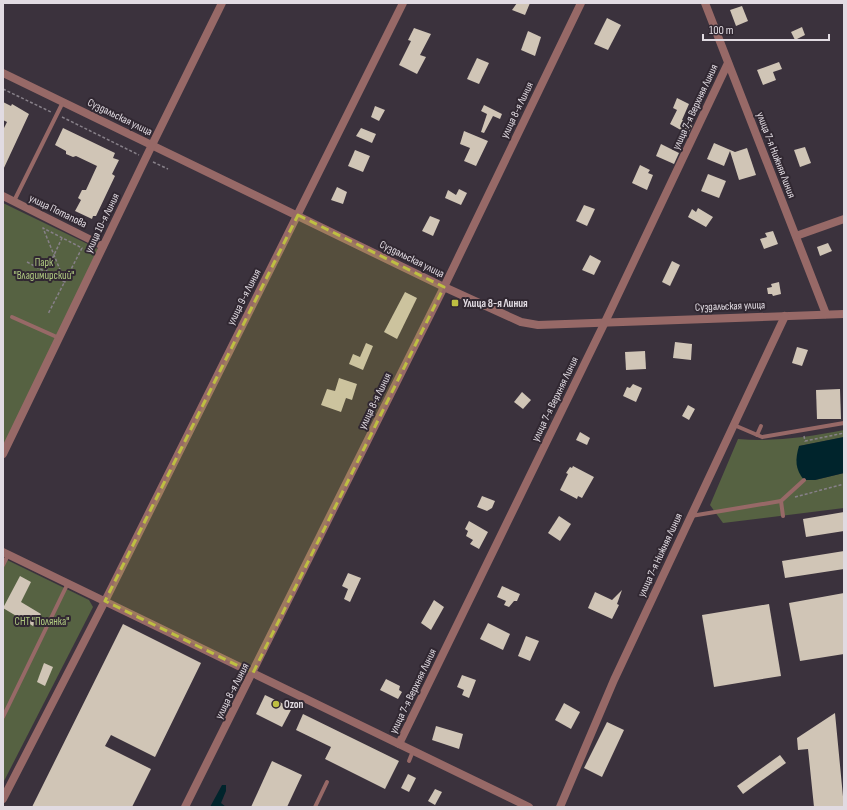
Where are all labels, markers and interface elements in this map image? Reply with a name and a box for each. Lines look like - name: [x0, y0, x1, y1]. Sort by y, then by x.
- scale bar: [703, 16, 829, 42]
- text: 100 m: [709, 23, 734, 38]
- street label: улица 7-я Верхняя Линия: [670, 62, 720, 152]
- street label: улица 8-я Линия: [498, 80, 536, 140]
- street label: Суздальская улица: [85, 96, 155, 138]
- street label: улица 7-я Нижняя Линия: [754, 110, 798, 200]
- street label: улица Потапова: [27, 191, 89, 231]
- street label: улица 10-я Линия: [82, 191, 122, 255]
- street label: Суздальская улица: [377, 238, 447, 280]
- park label: Парк "Владимирский": [13, 256, 75, 282]
- street label: улица 9-я Линия: [224, 267, 264, 327]
- place label: Улица 8-я Линия: [463, 297, 528, 310]
- marker: Улица 8-я Линия: [450, 298, 460, 308]
- street label: Суздальская улица: [695, 298, 765, 314]
- street label: улица 7-я Верхняя Линия: [529, 354, 581, 444]
- street label: улица 8-я Линия: [356, 371, 394, 431]
- street label: улица 7-я Нижняя Линия: [635, 511, 685, 599]
- park label: СНТ "Полянка": [15, 615, 69, 628]
- street label: улица 7-я Верхняя Линия: [387, 646, 439, 736]
- street label: улица 8-я Линия: [212, 661, 252, 721]
- place label: Ozon: [284, 698, 304, 711]
- marker: Ozon: [271, 699, 281, 709]

